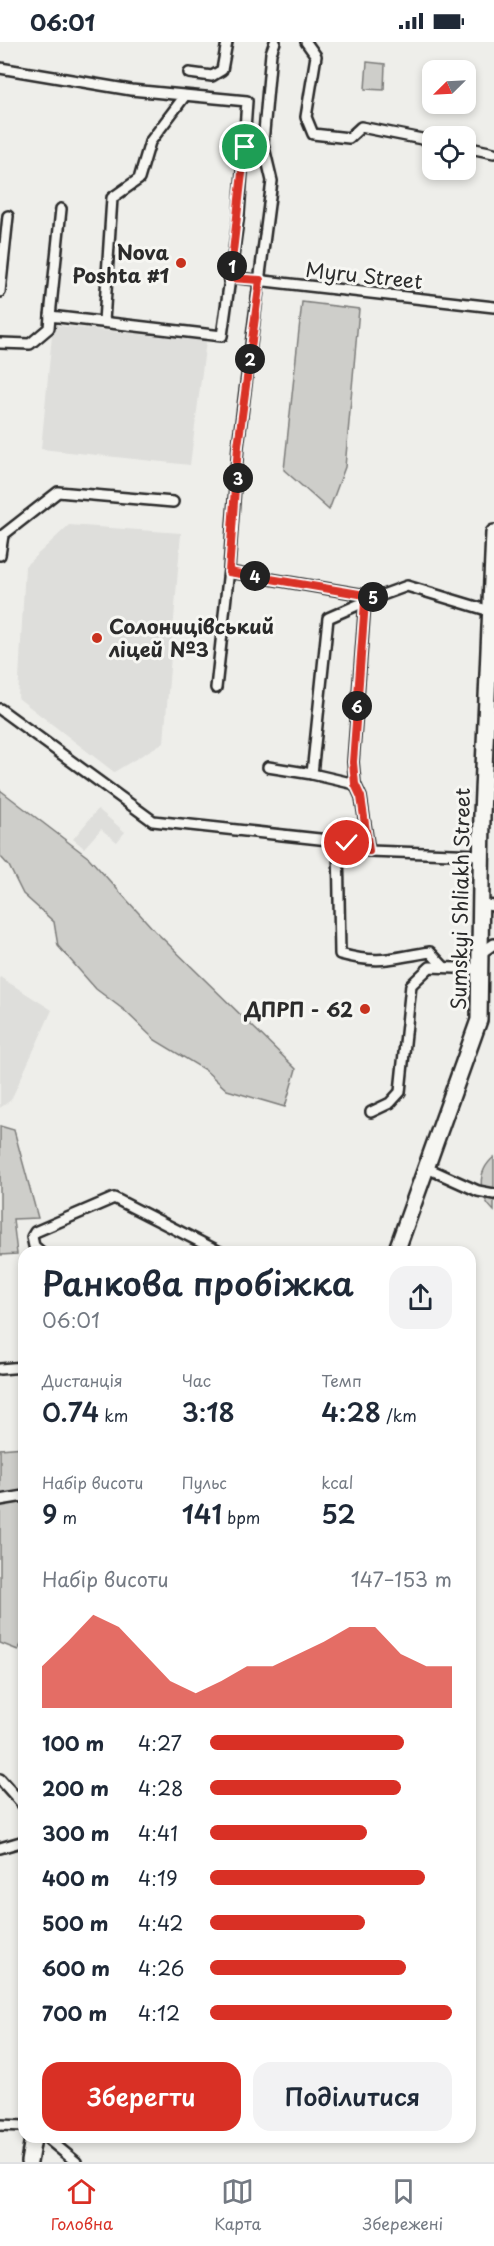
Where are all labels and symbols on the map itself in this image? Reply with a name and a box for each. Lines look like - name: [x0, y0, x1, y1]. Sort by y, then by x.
- north arrow: [422, 60, 476, 114]
- pin: [219, 121, 270, 172]
- place label: Nova Poshta #1: [72, 237, 169, 290]
- pin: 1: [217, 251, 247, 281]
- street label: Myru Street: [304, 254, 424, 296]
- marker: Nova Poshta #1: [174, 256, 188, 270]
- pin: 2: [235, 344, 265, 374]
- pin: 3: [223, 463, 253, 493]
- pin: 4: [240, 561, 270, 591]
- pin: 5: [358, 582, 388, 612]
- place label: Солоницівський ліцей №3: [108, 611, 274, 664]
- marker: Солоницівський ліцей №3: [90, 631, 104, 645]
- pin: 6: [342, 691, 372, 721]
- street label: Sumskyi Shliakh Street: [443, 788, 477, 1010]
- pin: [321, 817, 372, 868]
- place label: ДПРП - 62: [244, 994, 353, 1024]
- marker: ДПРП - 62: [358, 1002, 372, 1016]

